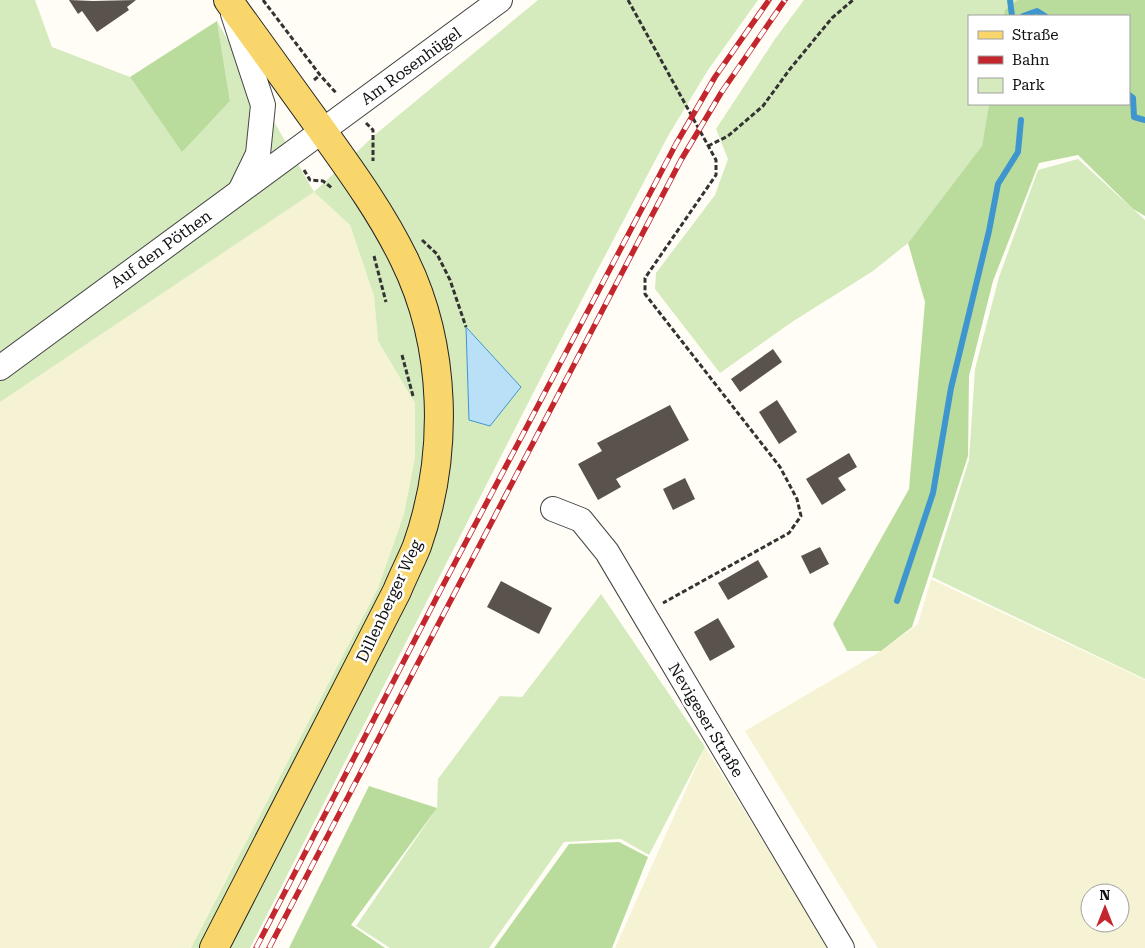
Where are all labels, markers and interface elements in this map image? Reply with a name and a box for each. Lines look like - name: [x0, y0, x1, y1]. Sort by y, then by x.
- legend: [968, 15, 1130, 105]
- street label: Am Rosenhügel: [357, 23, 465, 109]
- text: Straße: [1012, 26, 1059, 44]
- text: Bahn: [1012, 51, 1050, 69]
- text: Park: [1012, 76, 1046, 94]
- street label: Auf den Pöthen: [107, 206, 215, 292]
- street label: Dillenberger Weg: [352, 536, 426, 665]
- street label: Nevigeser Straße: [664, 659, 748, 781]
- north arrow: [1080, 883, 1130, 933]
- text: N: [1100, 887, 1111, 903]

